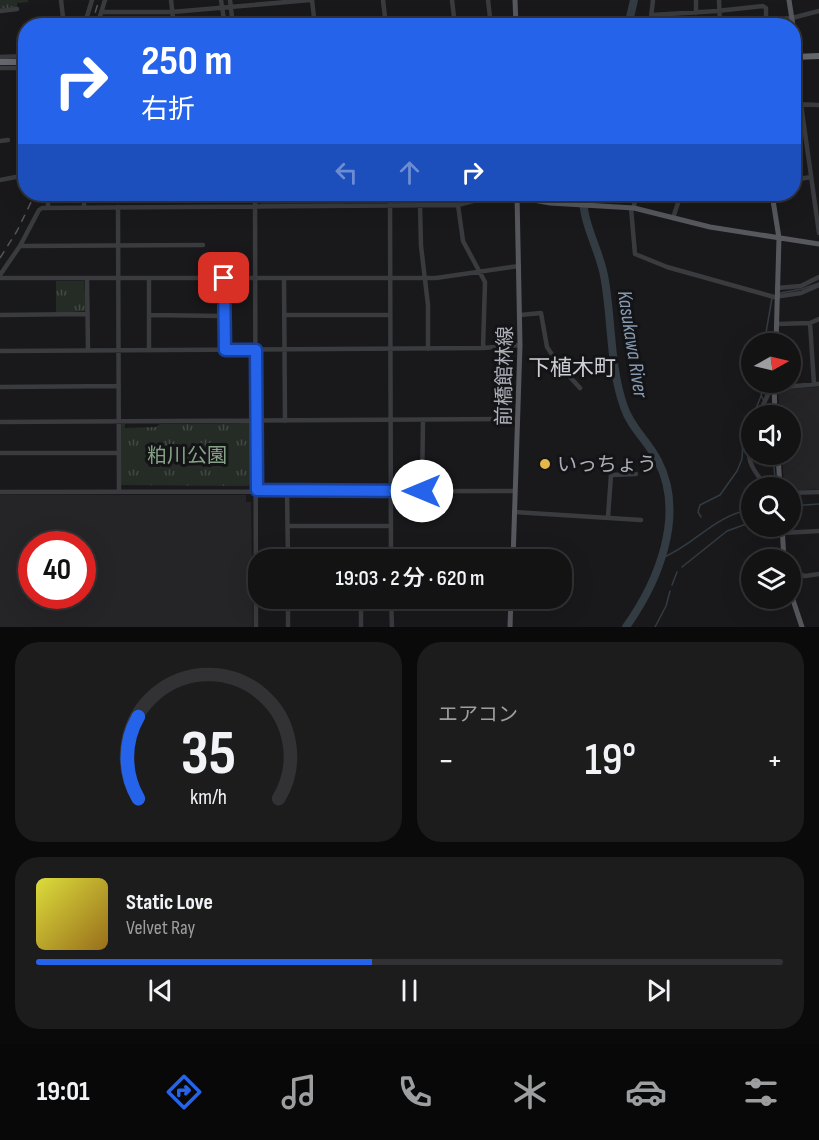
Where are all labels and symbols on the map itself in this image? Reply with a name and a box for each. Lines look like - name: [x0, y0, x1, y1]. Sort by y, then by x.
- pin: [198, 252, 249, 303]
- water label: Kasukawa River: [612, 289, 653, 400]
- street label: 前橋館林線: [492, 326, 518, 426]
- north arrow: [741, 333, 801, 393]
- district label: 下植木町: [528, 355, 616, 382]
- park label: 粕川公園: [147, 444, 227, 468]
- place label: いっちょう: [557, 453, 657, 477]
- marker: いっちょう: [538, 457, 552, 471]
- position arrow: [390, 459, 454, 523]
- speed limit sign: 40: [18, 531, 96, 609]

